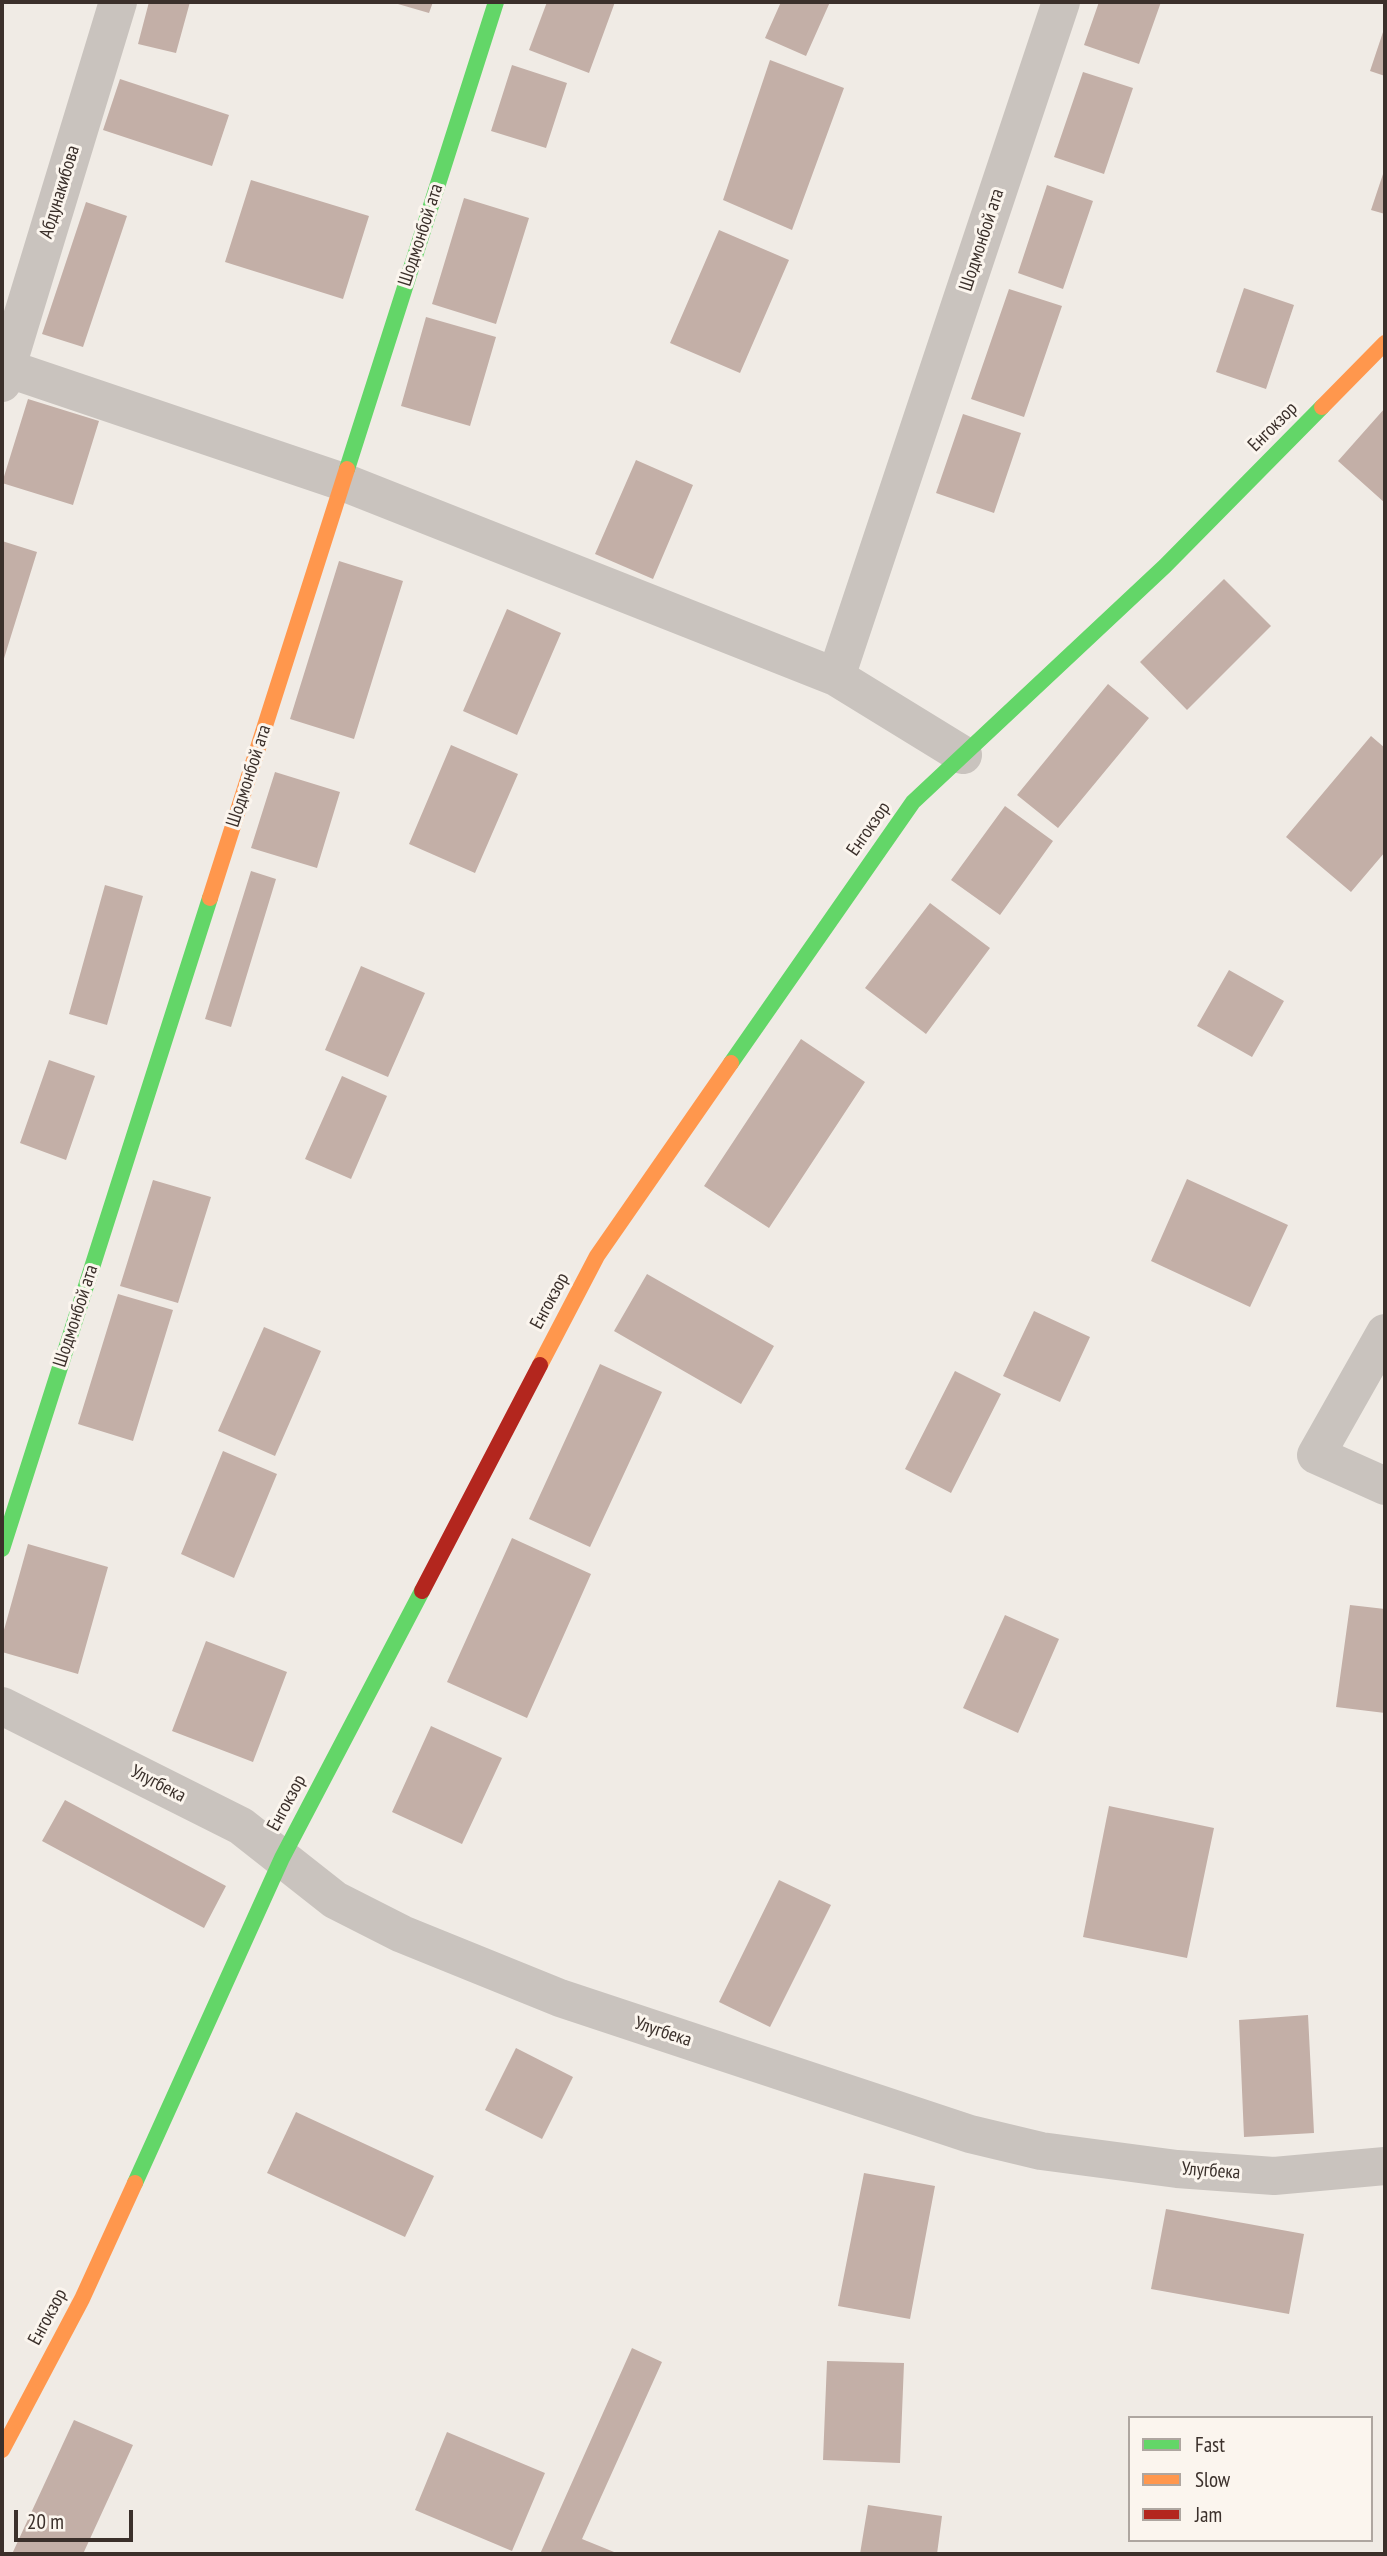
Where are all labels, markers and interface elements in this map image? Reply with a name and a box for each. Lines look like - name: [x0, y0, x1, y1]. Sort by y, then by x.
- street label: Абдунакибова: [35, 143, 85, 241]
- street label: Шодмонбой ата: [394, 181, 448, 289]
- street label: Шодмонбой ата: [955, 186, 1009, 294]
- street label: Енгокзор: [1244, 398, 1302, 456]
- street label: Шодмонбой ата: [222, 722, 276, 830]
- street label: Енгокзор: [842, 798, 896, 860]
- street label: Шодмонбой ата: [49, 1262, 103, 1370]
- street label: Енгокзор: [526, 1269, 574, 1333]
- street label: Улугбека: [127, 1761, 189, 1807]
- street label: Енгокзор: [263, 1771, 311, 1835]
- street label: Улугбека: [632, 2012, 694, 2052]
- street label: Улугбека: [1181, 2158, 1241, 2184]
- street label: Енгокзор: [24, 2285, 72, 2349]
- legend: [1128, 2416, 1373, 2542]
- text: Fast: [1195, 2431, 1225, 2458]
- text: Slow: [1195, 2466, 1230, 2493]
- scale bar: [18, 2496, 136, 2540]
- text: Jam: [1195, 2501, 1222, 2528]
- text: 20 m: [27, 2508, 64, 2535]

